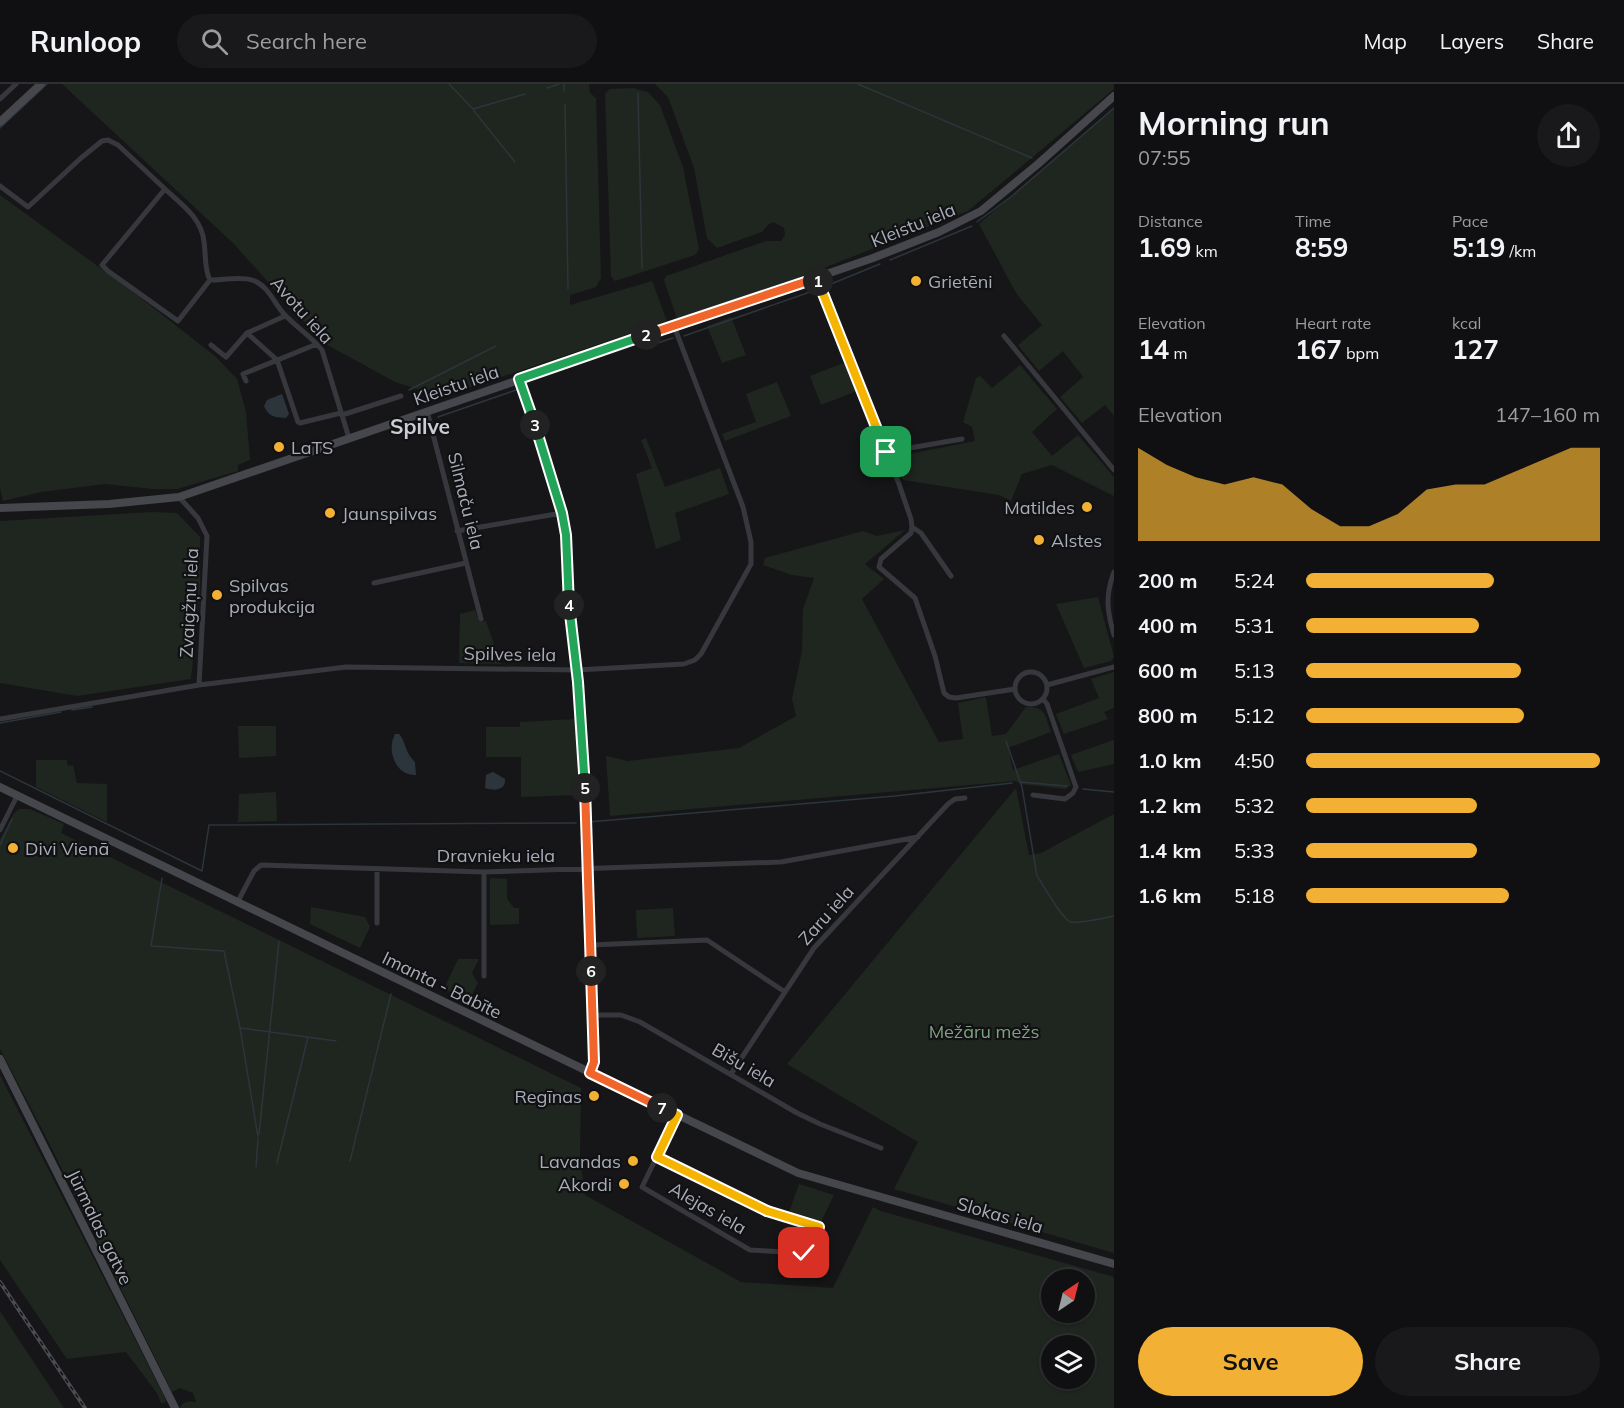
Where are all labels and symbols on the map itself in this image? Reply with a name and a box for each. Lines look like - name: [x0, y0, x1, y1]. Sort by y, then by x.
- street label: Kleistu iela: [867, 198, 959, 252]
- pin: 1: [803, 266, 833, 296]
- place label: Grietēni: [928, 270, 993, 293]
- street label: Avotu iela: [266, 271, 338, 349]
- marker: Grietēni: [909, 274, 923, 288]
- pin: 2: [631, 320, 661, 350]
- street label: Kleistu iela: [410, 360, 502, 410]
- pin: 3: [520, 410, 550, 440]
- district label: Spilve: [390, 413, 450, 439]
- pin: [860, 426, 911, 477]
- place label: LaTS: [291, 436, 333, 459]
- marker: LaTS: [272, 440, 286, 454]
- street label: Silmaču iela: [443, 450, 489, 552]
- place label: Matildes: [1004, 496, 1075, 519]
- marker: Matildes: [1080, 500, 1094, 514]
- place label: Jaunspilvas: [342, 502, 437, 525]
- marker: Jaunspilvas: [323, 506, 337, 520]
- place label: Alstes: [1051, 529, 1102, 552]
- marker: Alstes: [1032, 533, 1046, 547]
- street label: Zvaigžņu iela: [175, 548, 204, 658]
- place label: Spilvas produkcija: [229, 574, 315, 618]
- marker: Spilvas produkcija: [210, 588, 224, 602]
- pin: 4: [554, 590, 584, 620]
- street label: Spilves iela: [464, 642, 556, 666]
- pin: 5: [570, 773, 600, 803]
- place label: Divi Vienā: [25, 837, 109, 860]
- marker: Divi Vienā: [6, 841, 20, 855]
- street label: Dravnieku iela: [437, 844, 555, 867]
- street label: Zaru iela: [793, 880, 859, 950]
- street label: Imanta - Babīte: [378, 946, 506, 1024]
- pin: 6: [576, 956, 606, 986]
- park label: Mežāru mežs: [929, 1020, 1039, 1043]
- street label: Bišu iela: [708, 1038, 780, 1092]
- place label: Regīnas: [515, 1085, 582, 1108]
- marker: Regīnas: [587, 1089, 601, 1103]
- pin: 7: [647, 1093, 677, 1123]
- place label: Lavandas: [539, 1150, 621, 1173]
- marker: Lavandas: [626, 1154, 640, 1168]
- street label: Jūrmalas gatve: [62, 1166, 138, 1288]
- place label: Akordi: [558, 1173, 612, 1196]
- marker: Akordi: [617, 1177, 631, 1191]
- street label: Alejas iela: [665, 1177, 751, 1239]
- street label: Slokas iela: [954, 1192, 1046, 1238]
- pin: [778, 1227, 829, 1278]
- north arrow: [1041, 1269, 1095, 1323]

